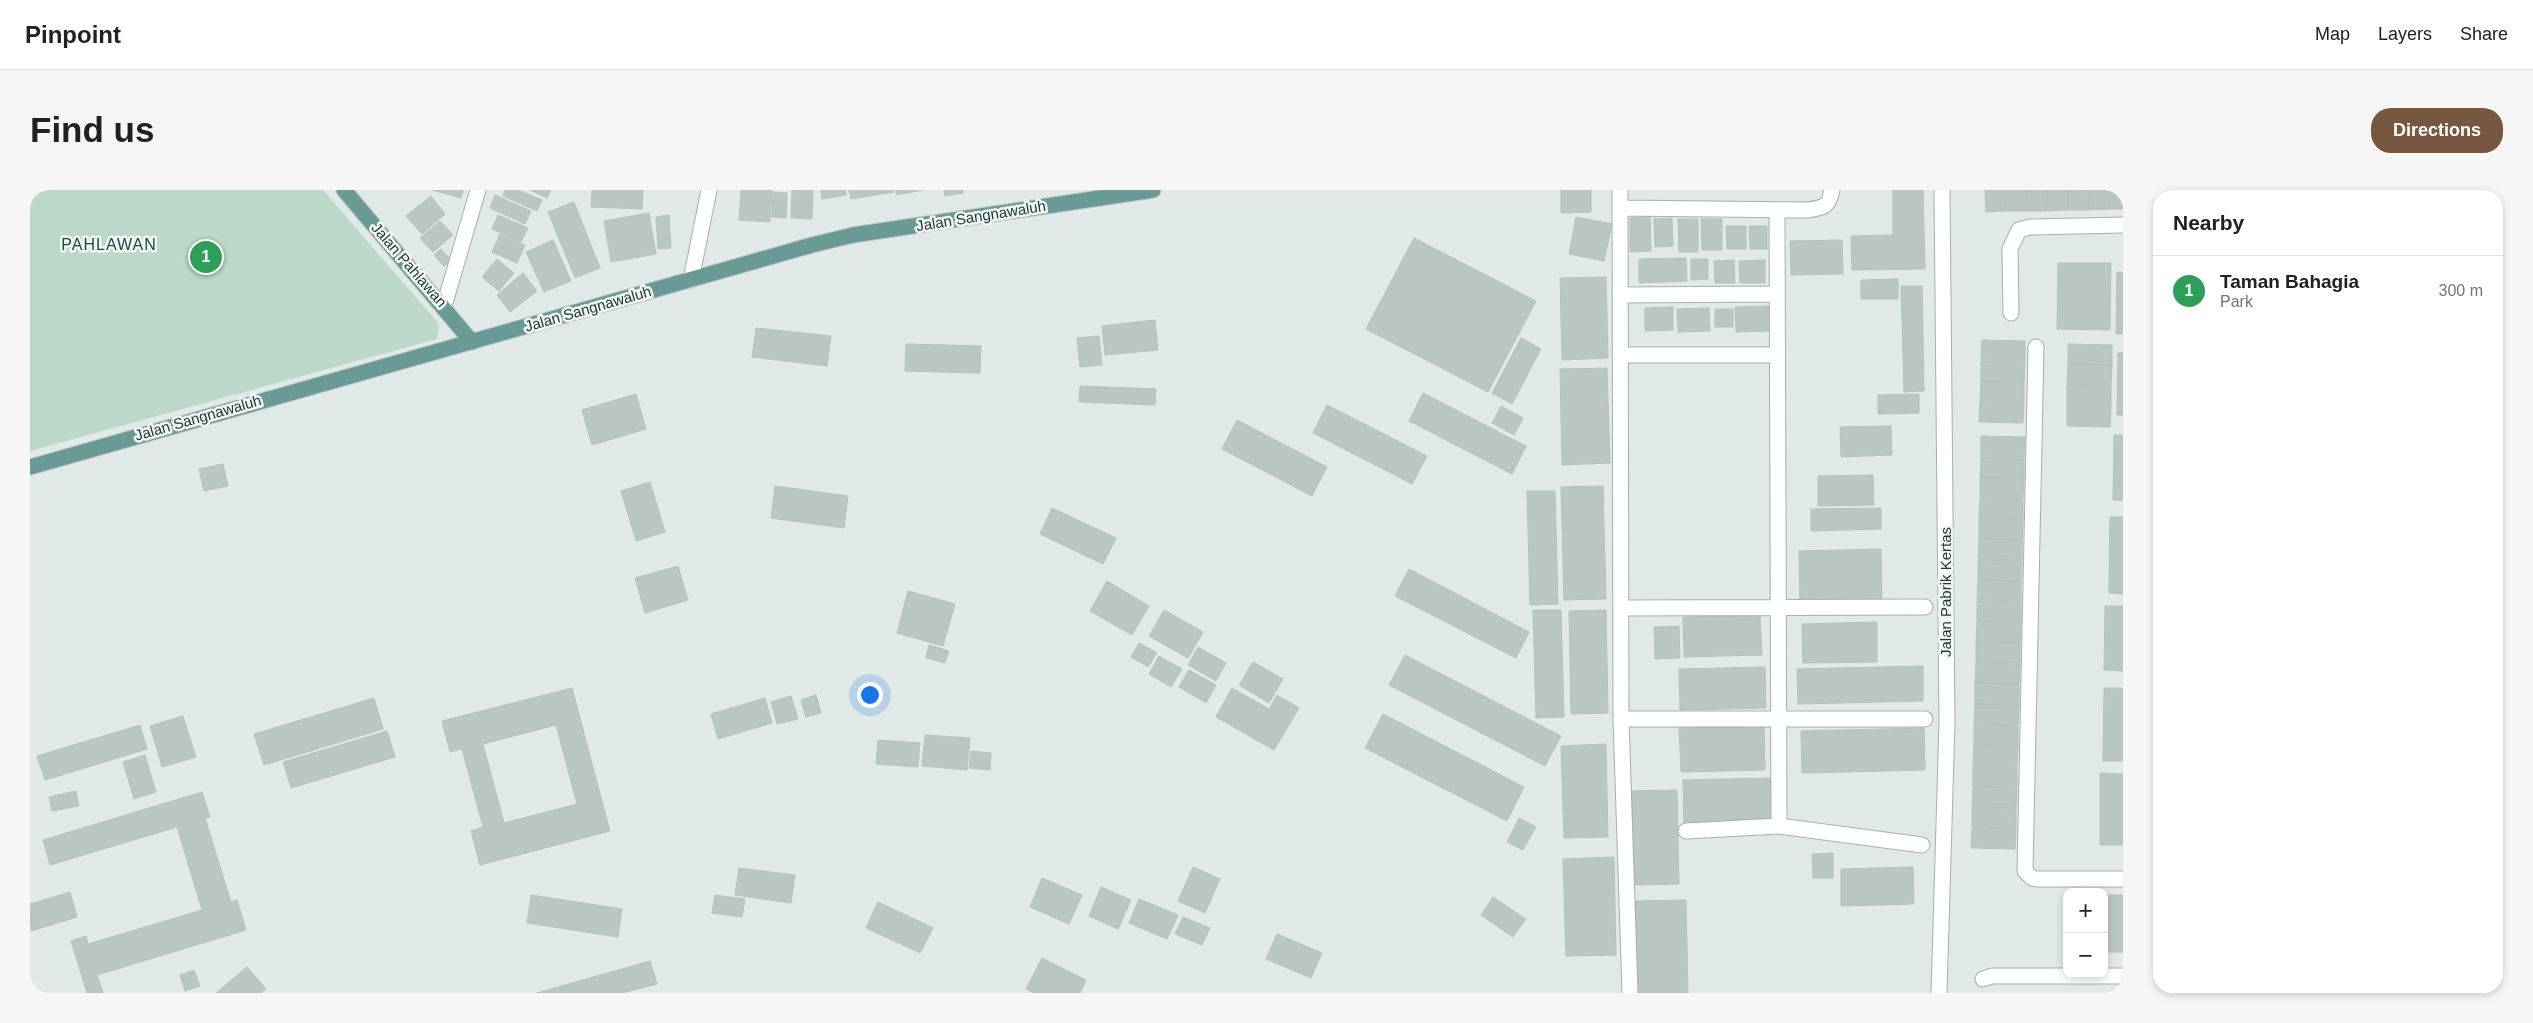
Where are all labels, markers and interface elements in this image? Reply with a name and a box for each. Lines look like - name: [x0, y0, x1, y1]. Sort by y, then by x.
- text: Pinpoint: [25, 21, 121, 48]
- text: Map: [2315, 24, 2350, 44]
- text: Layers: [2378, 24, 2432, 44]
- text: Share: [2460, 24, 2508, 44]
- button: Directions: [2371, 108, 2503, 153]
- text: Find us: [30, 110, 154, 149]
- street label: Jalan Sangnawaluh: [915, 197, 1047, 234]
- text: Nearby: [2173, 211, 2244, 234]
- street label: Jalan Pahlawan: [368, 219, 451, 310]
- district label: PAHLAWAN: [61, 236, 157, 253]
- pin: 1: [190, 238, 222, 276]
- text: Taman Bahagia: [2220, 271, 2359, 292]
- street label: Jalan Sangnawaluh: [523, 282, 653, 335]
- text: 1: [2185, 282, 2193, 299]
- text: 300 m: [2439, 282, 2483, 299]
- text: Park: [2220, 293, 2253, 310]
- street label: Jalan Sangnawaluh: [133, 391, 263, 444]
- street label: Jalan Pabrik Kertas: [1937, 527, 1954, 657]
- your location: [857, 682, 883, 708]
- map controls: [2063, 888, 2108, 978]
- button: +: [2063, 888, 2108, 933]
- button: −: [2063, 933, 2108, 978]

